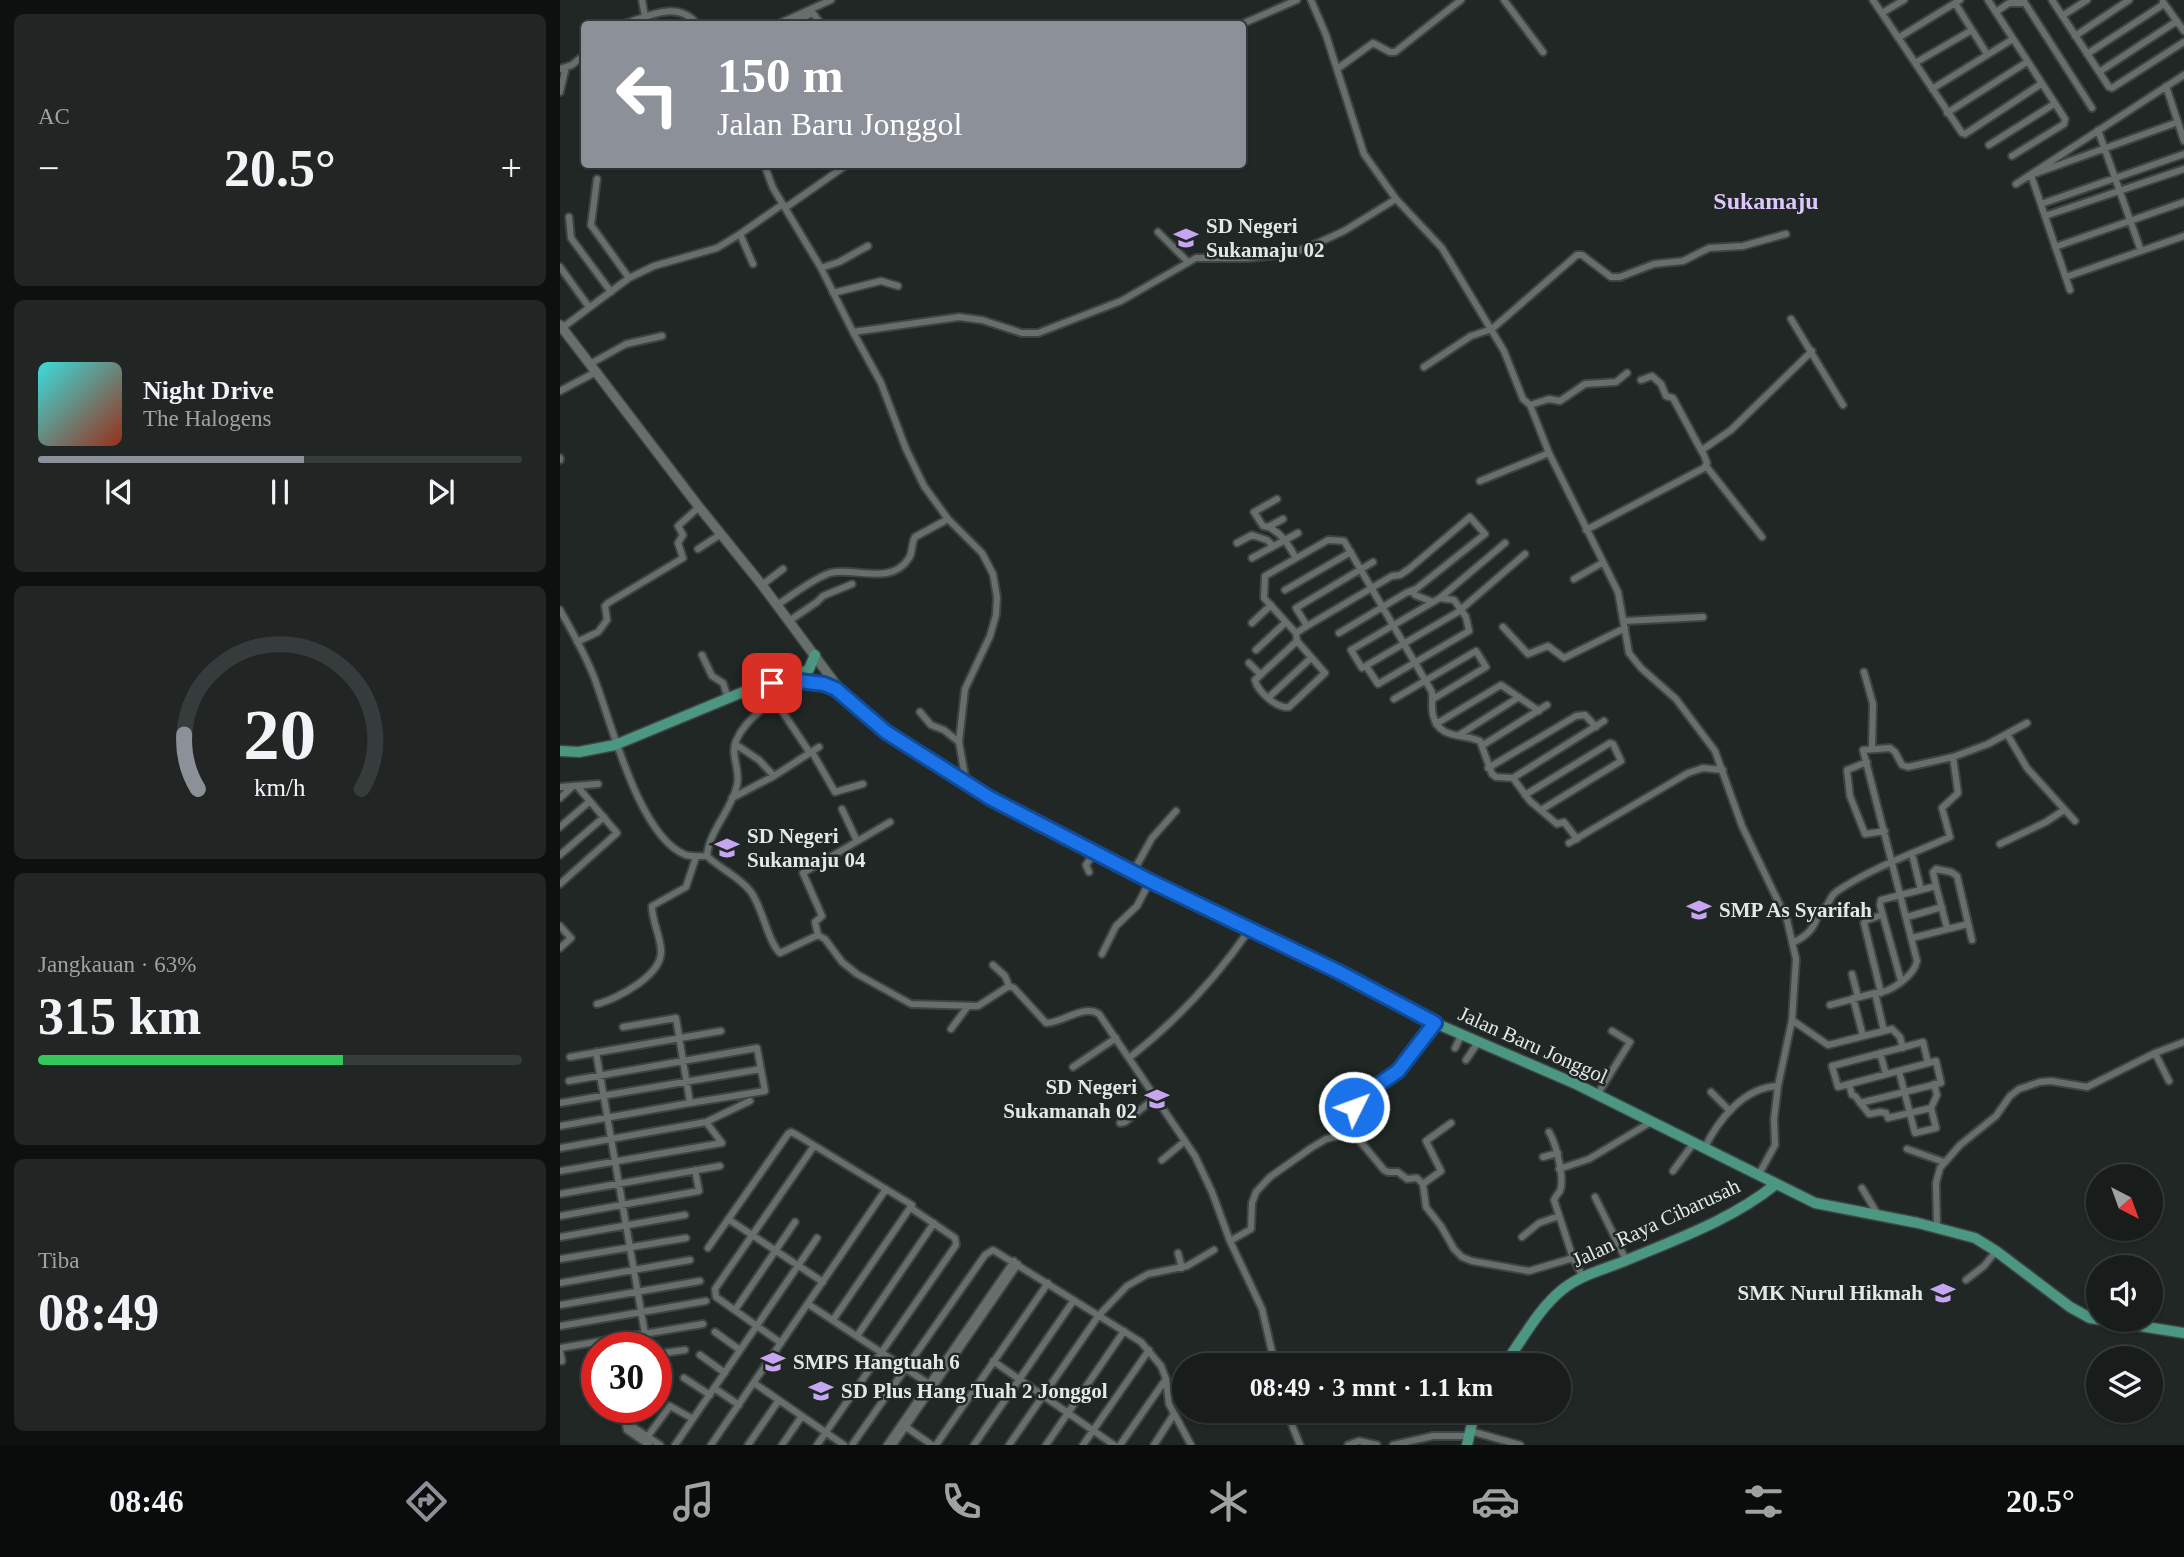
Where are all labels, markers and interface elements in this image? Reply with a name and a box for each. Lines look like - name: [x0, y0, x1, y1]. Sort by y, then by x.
- text: 150 m: [717, 48, 844, 103]
- icon: left: [602, 49, 693, 140]
- text: AC: [38, 104, 70, 129]
- text: Jalan Baru Jonggol: [717, 106, 962, 142]
- text: 20.5°: [224, 140, 336, 197]
- text: −: [38, 147, 59, 189]
- text: +: [501, 147, 522, 189]
- district label: Sukamaju: [1713, 188, 1819, 214]
- place label: SD Negeri Sukamaju 02: [1206, 214, 1324, 262]
- school or university icon: SD Negeri Sukamaju 02: [1172, 224, 1200, 252]
- text: Night Drive: [143, 376, 274, 405]
- text: The Halogens: [143, 406, 271, 431]
- icon: previous: [100, 473, 138, 511]
- icon: pause: [261, 473, 299, 511]
- icon: next: [422, 473, 460, 511]
- pin: [742, 653, 802, 713]
- icon: arrive: [753, 664, 791, 702]
- text: 20: [244, 694, 316, 775]
- text: km/h: [254, 773, 306, 800]
- place label: SD Negeri Sukamaju 04: [747, 824, 866, 872]
- school or university icon: SD Negeri Sukamaju 04: [713, 834, 741, 862]
- school or university icon: SMP As Syarifah: [1685, 896, 1713, 924]
- place label: SMP As Syarifah: [1719, 898, 1872, 922]
- text: Jangkauan · 63%: [38, 952, 196, 977]
- text: 315 km: [38, 988, 201, 1045]
- street label: Jalan Baru Jonggol: [1455, 1001, 1612, 1089]
- position arrow: [1317, 1070, 1391, 1144]
- place label: SD Negeri Sukamanah 02: [1003, 1075, 1137, 1123]
- school or university icon: SD Negeri Sukamanah 02: [1143, 1085, 1171, 1113]
- north arrow: [2086, 1164, 2163, 1241]
- map controls: [2086, 1164, 2163, 1423]
- street label: Jalan Raya Cibarusah: [1568, 1173, 1744, 1272]
- text: Tiba: [38, 1248, 79, 1273]
- button: sound: [2086, 1255, 2163, 1332]
- school or university icon: SMK Nurul Hikmah: [1929, 1279, 1957, 1307]
- place label: SMK Nurul Hikmah: [1737, 1281, 1923, 1305]
- text: 08:49: [38, 1284, 159, 1341]
- speed limit sign: 30: [581, 1332, 672, 1423]
- button: layers: [2086, 1346, 2163, 1423]
- school or university icon: SMPS Hangtuah 6: [759, 1348, 787, 1376]
- place label: SMPS Hangtuah 6: [793, 1350, 960, 1374]
- text: 08:49 · 3 mnt · 1.1 km: [1250, 1373, 1493, 1402]
- school or university icon: SD Plus Hang Tuah 2 Jonggol: [807, 1377, 835, 1405]
- place label: SD Plus Hang Tuah 2 Jonggol: [841, 1379, 1108, 1403]
- icon: directions: [402, 1477, 451, 1526]
- icon: music: [669, 1477, 718, 1526]
- icon: phone: [937, 1477, 986, 1526]
- icon: climate: [1204, 1477, 1253, 1526]
- icon: car: [1471, 1477, 1520, 1526]
- icon: filters: [1739, 1477, 1788, 1526]
- text: 08:46: [109, 1483, 184, 1519]
- text: 20.5°: [2006, 1483, 2075, 1519]

